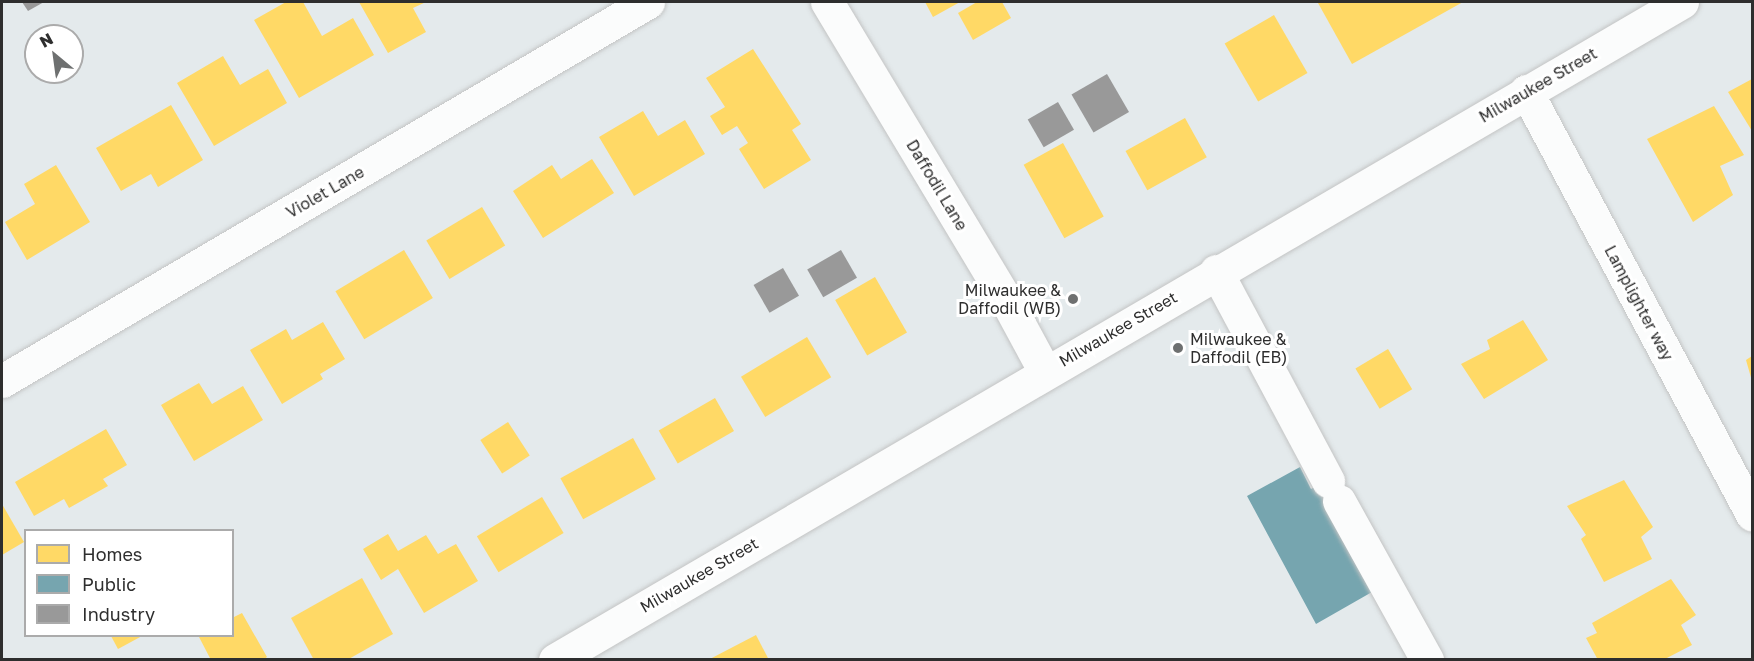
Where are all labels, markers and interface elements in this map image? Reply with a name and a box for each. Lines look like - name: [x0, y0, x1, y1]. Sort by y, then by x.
- north arrow: [24, 24, 84, 84]
- text: N: [36, 28, 56, 52]
- street label: Milwaukee Street: [1476, 43, 1600, 127]
- street label: Daffodil Lane: [902, 136, 972, 234]
- street label: Violet Lane: [283, 162, 367, 222]
- street label: Lamplighter way: [1601, 242, 1677, 364]
- place label: Milwaukee & Daffodil (WB): [958, 280, 1061, 318]
- street label: Milwaukee Street: [1056, 287, 1180, 371]
- marker: Milwaukee & Daffodil (WB): [1066, 292, 1080, 306]
- place label: Milwaukee & Daffodil (EB): [1190, 329, 1287, 367]
- marker: Milwaukee & Daffodil (EB): [1171, 341, 1185, 355]
- legend: [24, 529, 234, 637]
- street label: Milwaukee Street: [637, 533, 761, 617]
- text: Homes: [82, 543, 142, 565]
- text: Public: [82, 573, 136, 595]
- text: Industry: [82, 603, 155, 625]

